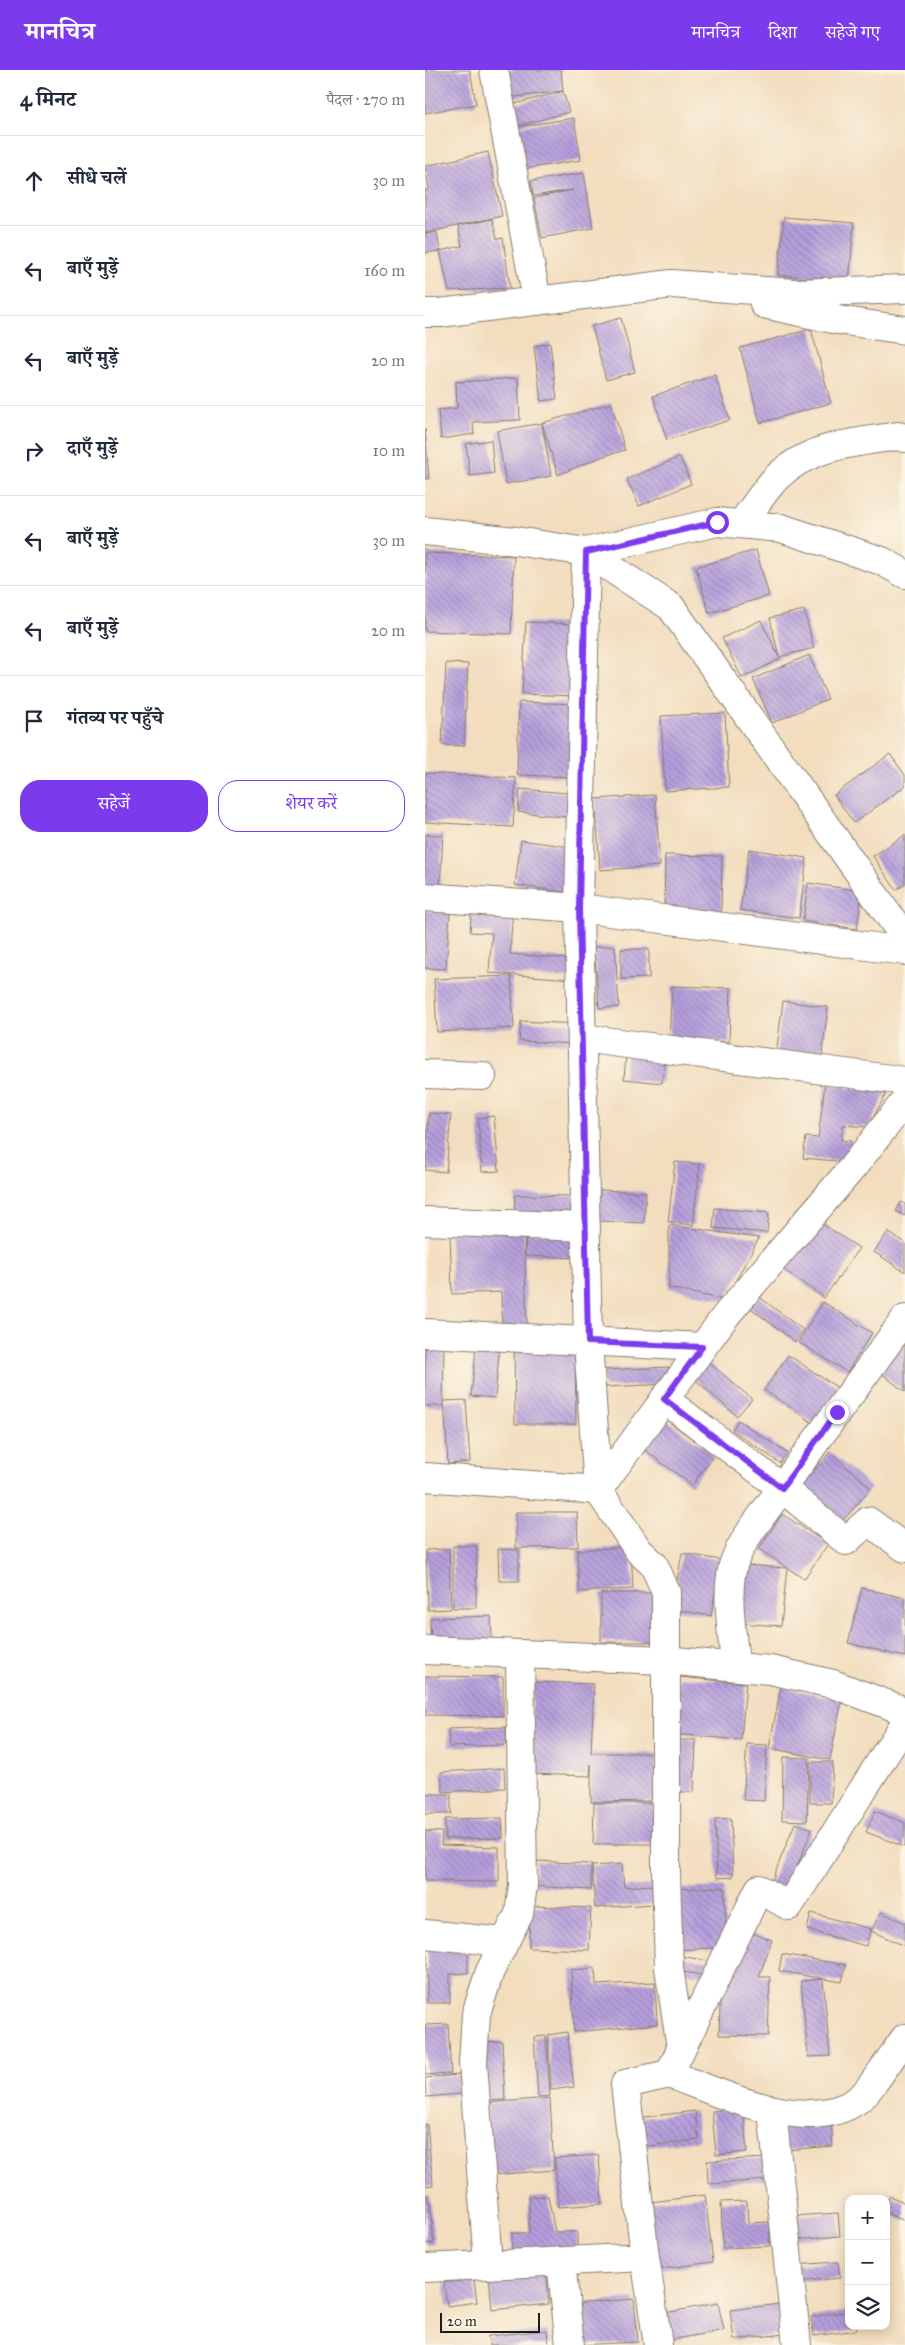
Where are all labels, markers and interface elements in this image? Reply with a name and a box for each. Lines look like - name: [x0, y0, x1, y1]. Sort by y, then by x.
- text: मानचित्र: [25, 16, 95, 46]
- text: मानचित्र: [692, 21, 740, 43]
- text: दिशा: [768, 21, 797, 43]
- text: सहेजे गए: [825, 21, 880, 43]
- text: 4 मिनट: [20, 86, 76, 112]
- text: पैदल · 270 m: [326, 90, 405, 109]
- text: सीधे चलें: [67, 166, 126, 189]
- icon: ahead: [20, 167, 48, 195]
- text: 30 m: [372, 171, 405, 190]
- text: बाएँ मुड़ें: [67, 256, 118, 279]
- icon: left: [20, 257, 48, 285]
- text: 160 m: [364, 261, 405, 280]
- text: बाएँ मुड़ें: [67, 346, 118, 369]
- icon: left: [20, 347, 48, 375]
- text: 20 m: [371, 351, 405, 370]
- text: दाएँ मुड़ें: [67, 436, 118, 459]
- icon: right: [20, 437, 48, 465]
- text: 10 m: [373, 441, 405, 460]
- route start: [706, 511, 729, 534]
- text: बाएँ मुड़ें: [67, 526, 118, 549]
- icon: left: [20, 527, 48, 555]
- text: 30 m: [372, 531, 405, 550]
- text: बाएँ मुड़ें: [67, 616, 118, 639]
- icon: left: [20, 617, 48, 645]
- text: 20 m: [371, 621, 405, 640]
- text: गंतव्य पर पहुँचे: [67, 706, 163, 729]
- icon: arrive: [20, 707, 48, 735]
- button: सहेजें: [20, 780, 208, 832]
- button: शेयर करें: [218, 780, 405, 832]
- route end: [826, 1401, 849, 1424]
- map controls: [845, 2195, 890, 2330]
- button: +: [845, 2195, 890, 2240]
- button: −: [845, 2240, 890, 2285]
- button: layers: [845, 2285, 890, 2330]
- scale bar: [440, 2310, 540, 2333]
- text: 20 m: [447, 2313, 477, 2330]

